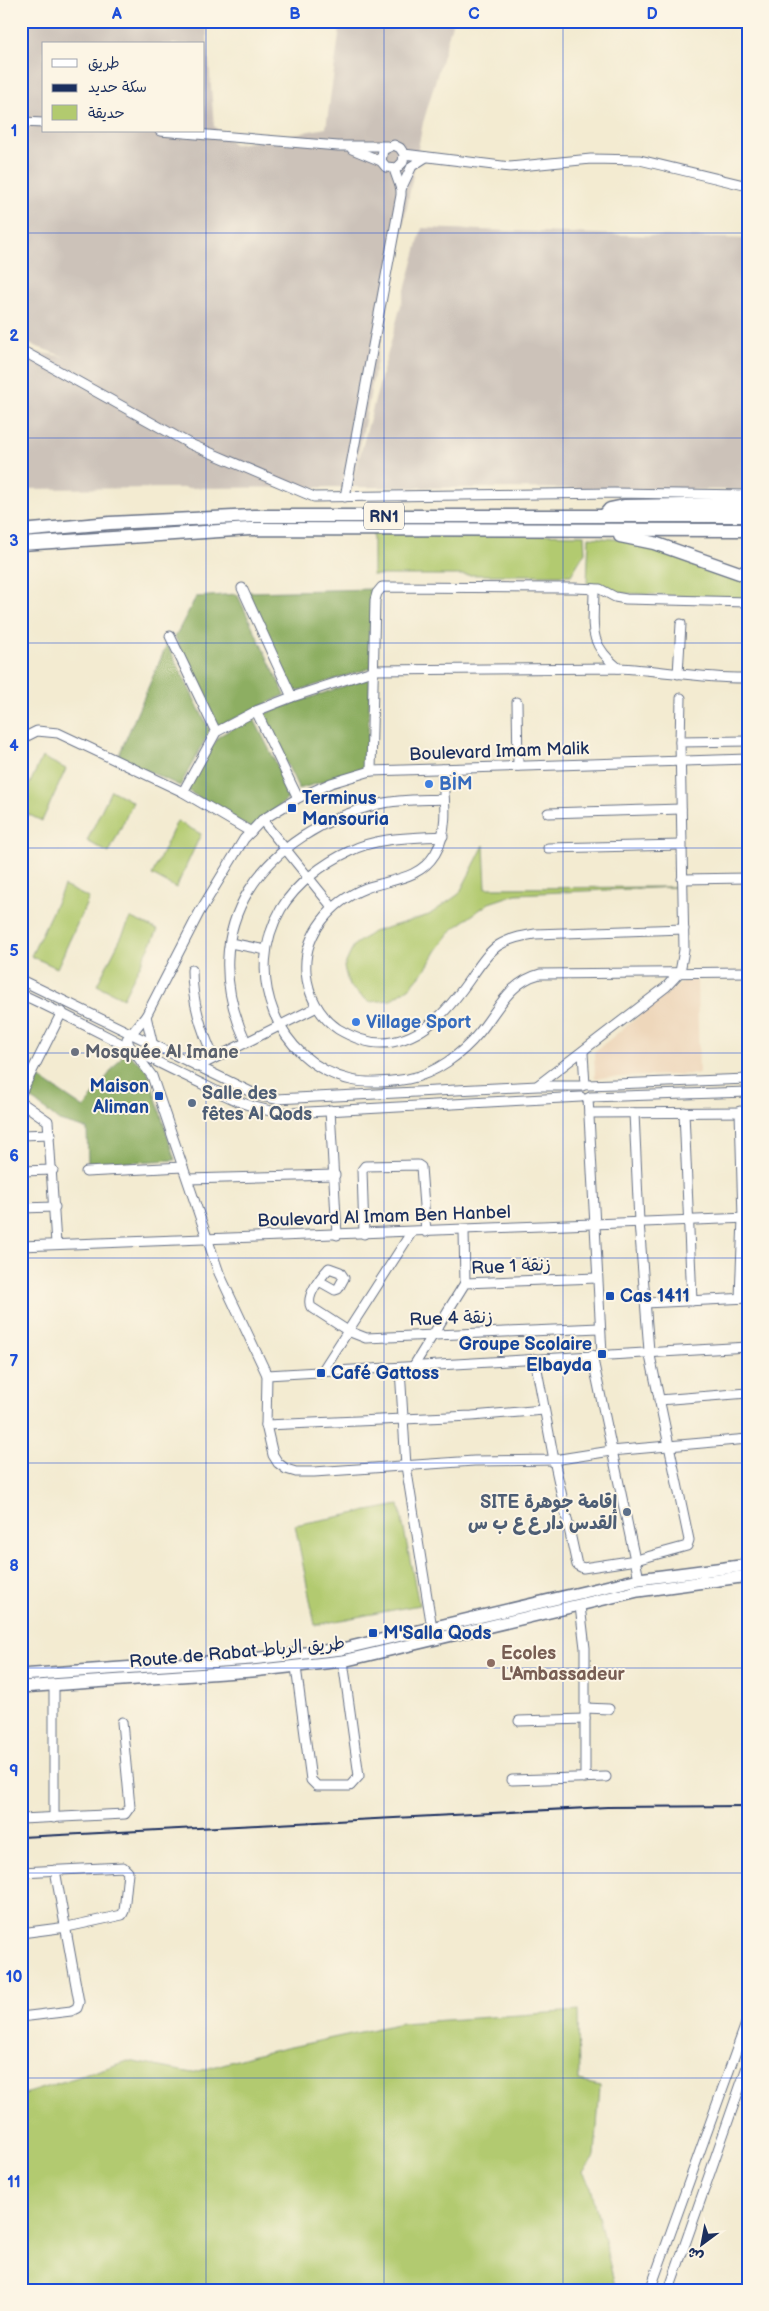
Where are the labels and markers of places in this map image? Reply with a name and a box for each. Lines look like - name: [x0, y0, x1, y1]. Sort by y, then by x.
- place label: BİM: [439, 771, 472, 795]
- marker: BİM: [423, 778, 435, 790]
- place label: Terminus Mansouria: [302, 788, 389, 830]
- marker: Terminus Mansouria: [286, 802, 298, 814]
- place label: Village Sport: [366, 1012, 471, 1033]
- marker: Village Sport: [350, 1016, 362, 1028]
- place label: Mosquée Al Imane: [85, 1042, 239, 1063]
- marker: Mosquée Al Imane: [69, 1046, 81, 1058]
- place label: Maison Aliman: [90, 1076, 149, 1118]
- place label: Salle des fêtes Al Qods: [202, 1083, 312, 1125]
- marker: Maison Aliman: [153, 1090, 165, 1102]
- marker: Salle des fêtes Al Qods: [186, 1097, 198, 1109]
- place label: Cas 1411: [620, 1286, 690, 1307]
- marker: Cas 1411: [604, 1290, 616, 1302]
- place label: Groupe Scolaire Elbayda: [459, 1334, 592, 1376]
- marker: Groupe Scolaire Elbayda: [596, 1348, 608, 1360]
- place label: Café Gattoss: [331, 1363, 439, 1384]
- marker: Café Gattoss: [315, 1367, 327, 1379]
- place label: SITE إقامة جوهرة القدس دار ع ع ب س: [468, 1492, 617, 1535]
- marker: SITE إقامة جوهرة القدس دار ع ع ب س: [621, 1506, 633, 1518]
- place label: M'Salla Qods: [383, 1623, 491, 1644]
- marker: M'Salla Qods: [367, 1627, 379, 1639]
- place label: Ecoles L'Ambassadeur: [501, 1643, 626, 1685]
- marker: Ecoles L'Ambassadeur: [485, 1657, 497, 1669]

